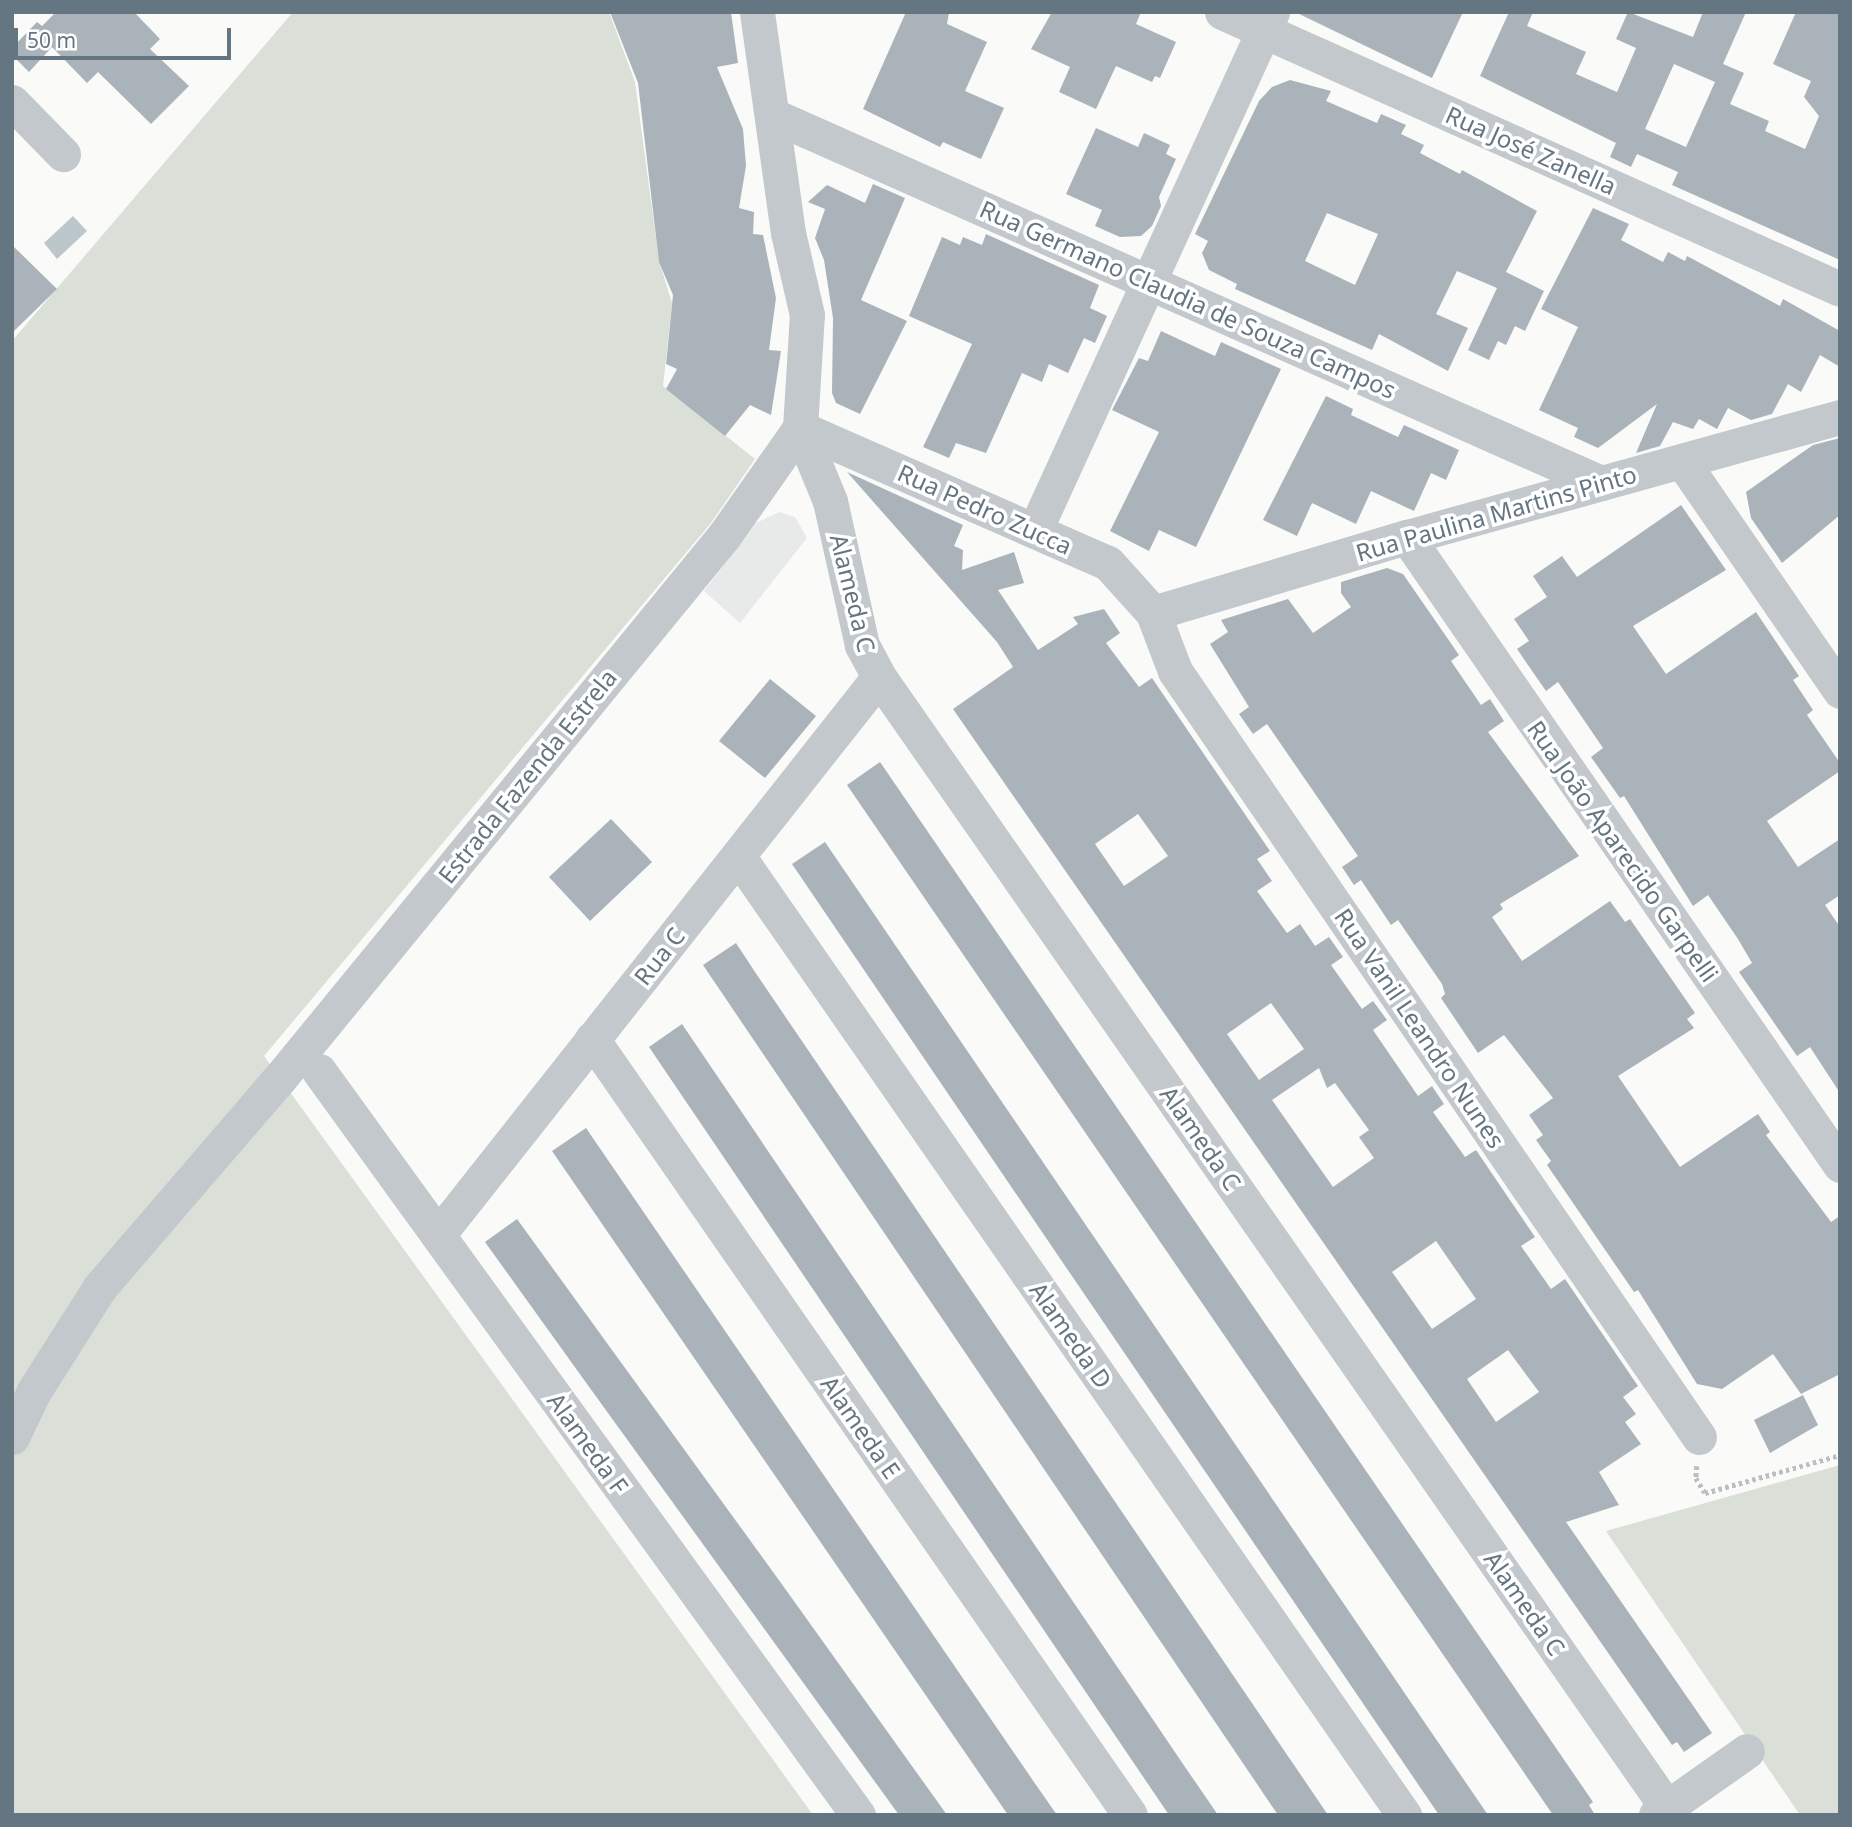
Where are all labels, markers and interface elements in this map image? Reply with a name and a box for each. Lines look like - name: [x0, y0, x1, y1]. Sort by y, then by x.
- scale bar: [18, 14, 234, 58]
- text: 50 m: [27, 26, 76, 54]
- street label: Rua José Zanella: [1441, 100, 1621, 200]
- street label: Rua Germano Claudia de Souza Campos: [976, 194, 1400, 404]
- street label: Rua Pedro Zucca: [893, 458, 1077, 560]
- street label: Rua Paulina Martins Pinto: [1352, 459, 1640, 567]
- street label: Alameda C: [824, 531, 882, 655]
- street label: Estrada Fazenda Estrela: [432, 663, 622, 889]
- street label: Rua João Aparecido Garpelli: [1522, 715, 1724, 987]
- street label: Rua Vanil Leandro Nunes: [1329, 903, 1511, 1153]
- street label: Rua C: [628, 922, 690, 990]
- street label: Alameda C: [1155, 1080, 1247, 1196]
- street label: Alameda D: [1024, 1276, 1118, 1394]
- street label: Alameda E: [815, 1370, 907, 1484]
- street label: Alameda F: [542, 1387, 634, 1499]
- street label: Alameda C: [1479, 1545, 1571, 1661]

